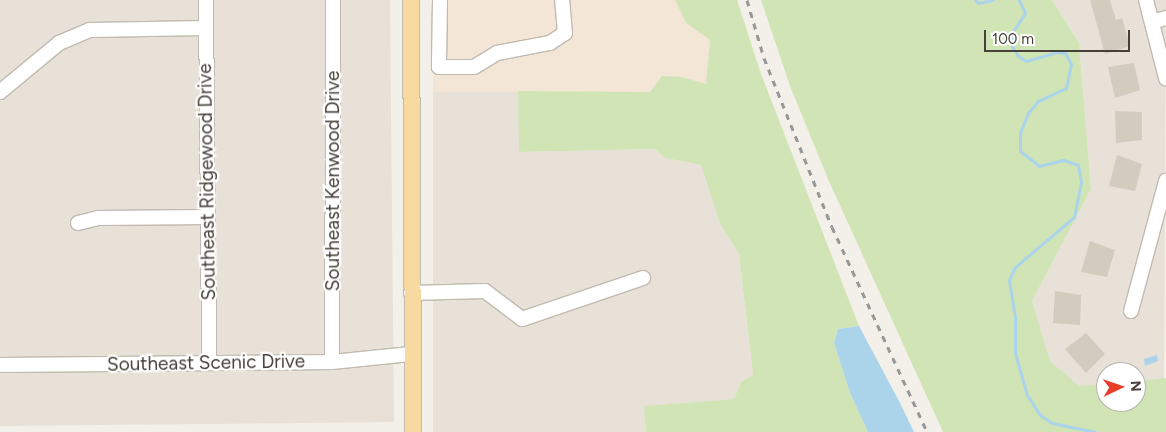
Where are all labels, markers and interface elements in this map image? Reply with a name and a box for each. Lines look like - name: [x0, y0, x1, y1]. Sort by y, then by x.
- scale bar: [986, 20, 1132, 52]
- text: 100 m: [992, 30, 1034, 48]
- street label: Southeast Ridgewood Drive: [194, 63, 220, 301]
- street label: Southeast Kenwood Drive: [322, 71, 344, 291]
- street label: Southeast Scenic Drive: [107, 350, 305, 376]
- north arrow: [1096, 362, 1146, 412]
- text: N: [1127, 380, 1144, 392]

